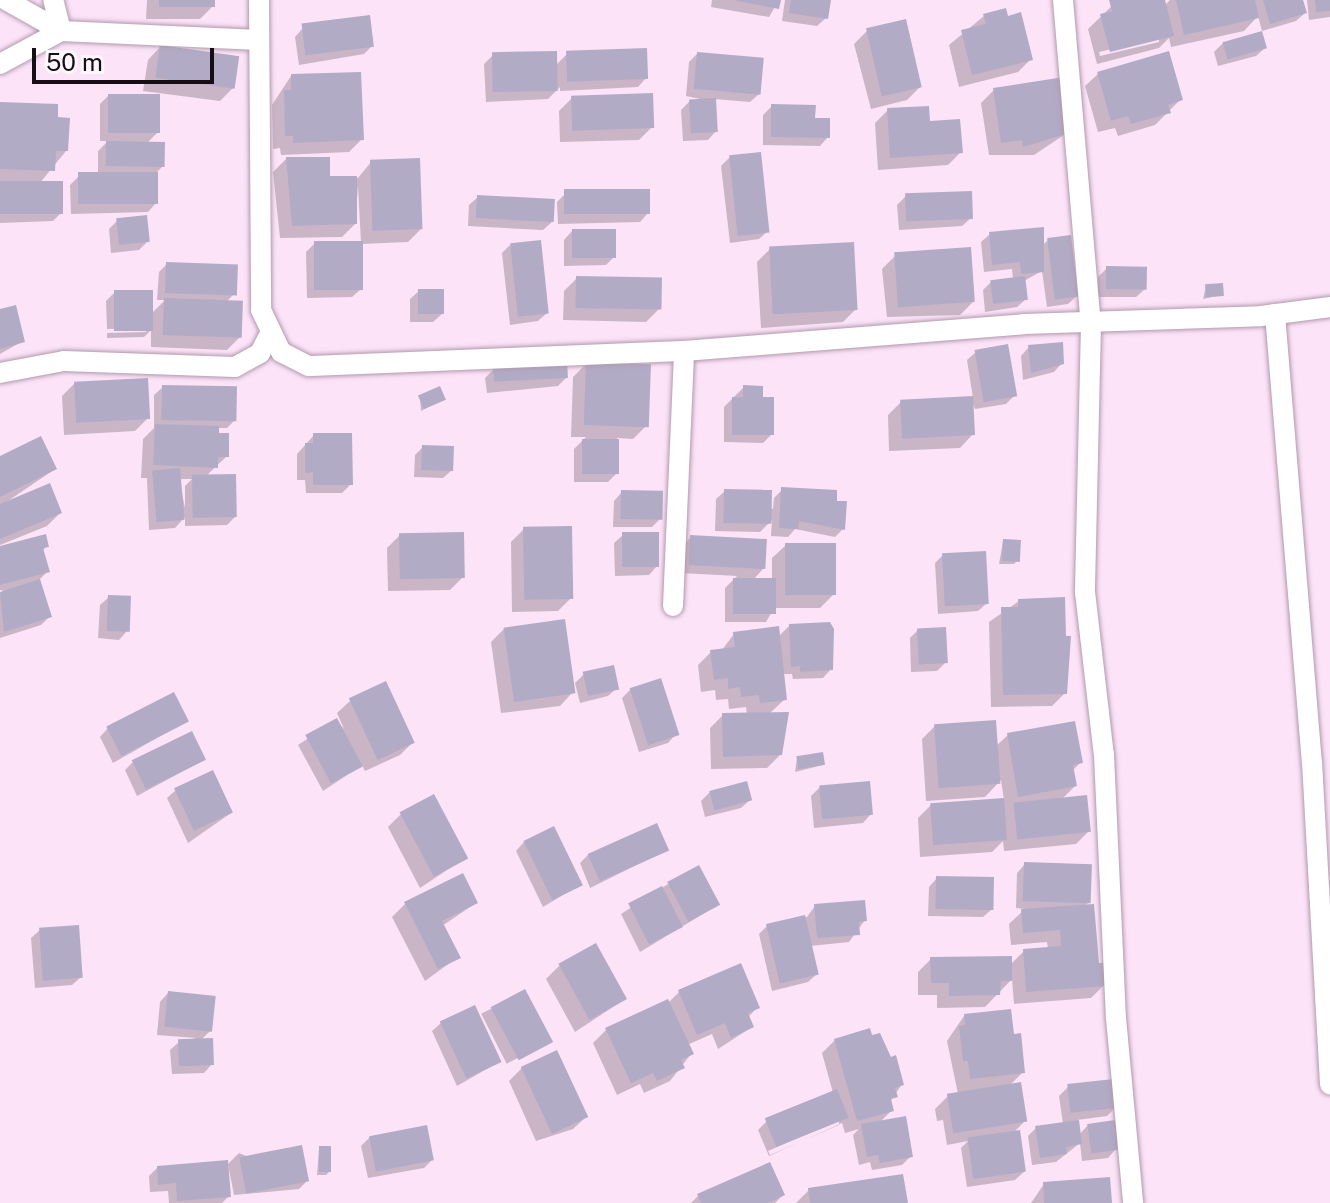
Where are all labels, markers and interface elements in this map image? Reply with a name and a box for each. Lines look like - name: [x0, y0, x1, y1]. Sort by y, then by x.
- scale bar: [36, 32, 218, 82]
- text: 50 m: [46, 48, 103, 76]

